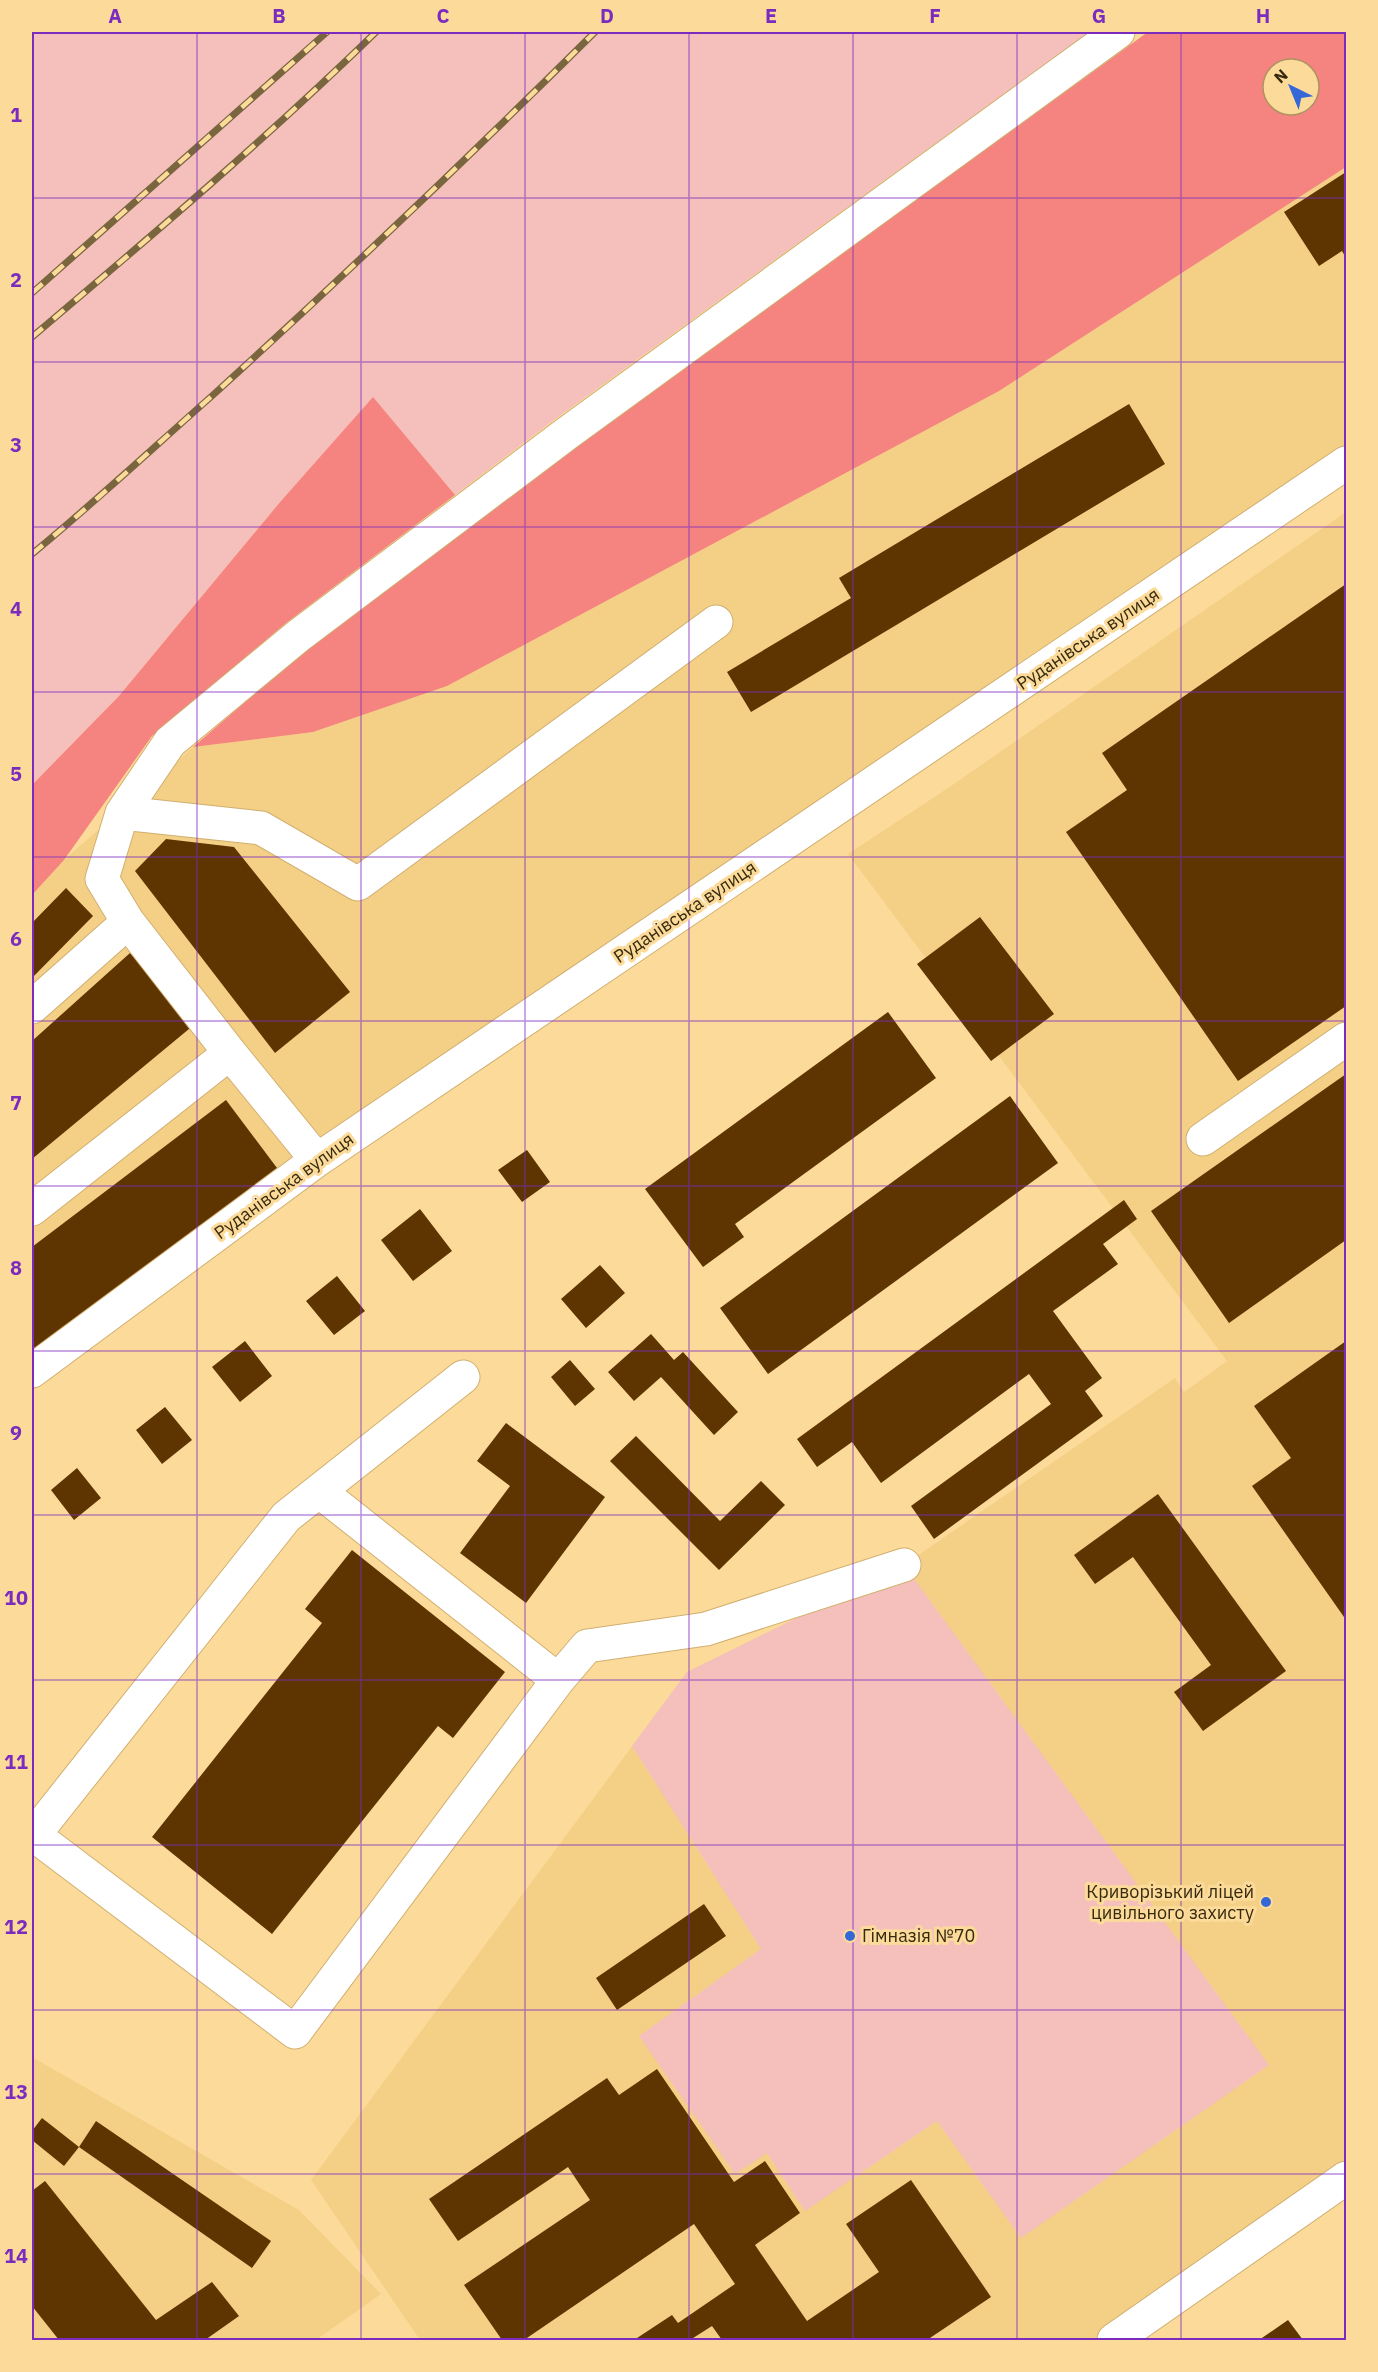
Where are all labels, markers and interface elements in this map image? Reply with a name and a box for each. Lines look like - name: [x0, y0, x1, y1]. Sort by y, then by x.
- text: A: [108, 2, 122, 29]
- text: B: [272, 2, 286, 29]
- text: C: [436, 2, 450, 29]
- text: D: [600, 2, 614, 29]
- text: E: [765, 2, 777, 29]
- text: F: [929, 2, 941, 29]
- text: G: [1092, 2, 1106, 29]
- text: H: [1256, 2, 1270, 29]
- north arrow: [1261, 57, 1321, 117]
- text: N: [1270, 65, 1292, 87]
- text: 1: [10, 101, 22, 128]
- text: 2: [10, 266, 22, 293]
- text: 3: [10, 431, 22, 458]
- street label: Руданівська вулиця: [1012, 582, 1163, 695]
- text: 4: [10, 595, 22, 622]
- text: 5: [10, 760, 22, 787]
- street label: Руданівська вулиця: [609, 855, 760, 968]
- text: 6: [10, 925, 22, 952]
- text: 7: [10, 1089, 22, 1116]
- street label: Руданівська вулиця: [209, 1127, 358, 1244]
- text: 8: [10, 1254, 22, 1281]
- text: 9: [10, 1419, 22, 1446]
- text: 10: [4, 1584, 28, 1611]
- text: 11: [4, 1748, 28, 1775]
- place label: Криворізький ліцей цивільного захисту: [1086, 1880, 1254, 1924]
- marker: Криворізький ліцей цивільного захисту: [1259, 1895, 1273, 1909]
- text: 12: [4, 1913, 28, 1940]
- place label: Гімназія №70: [862, 1924, 975, 1947]
- marker: Гімназія №70: [843, 1929, 857, 1943]
- text: 13: [4, 2078, 28, 2105]
- text: 14: [4, 2242, 28, 2269]

